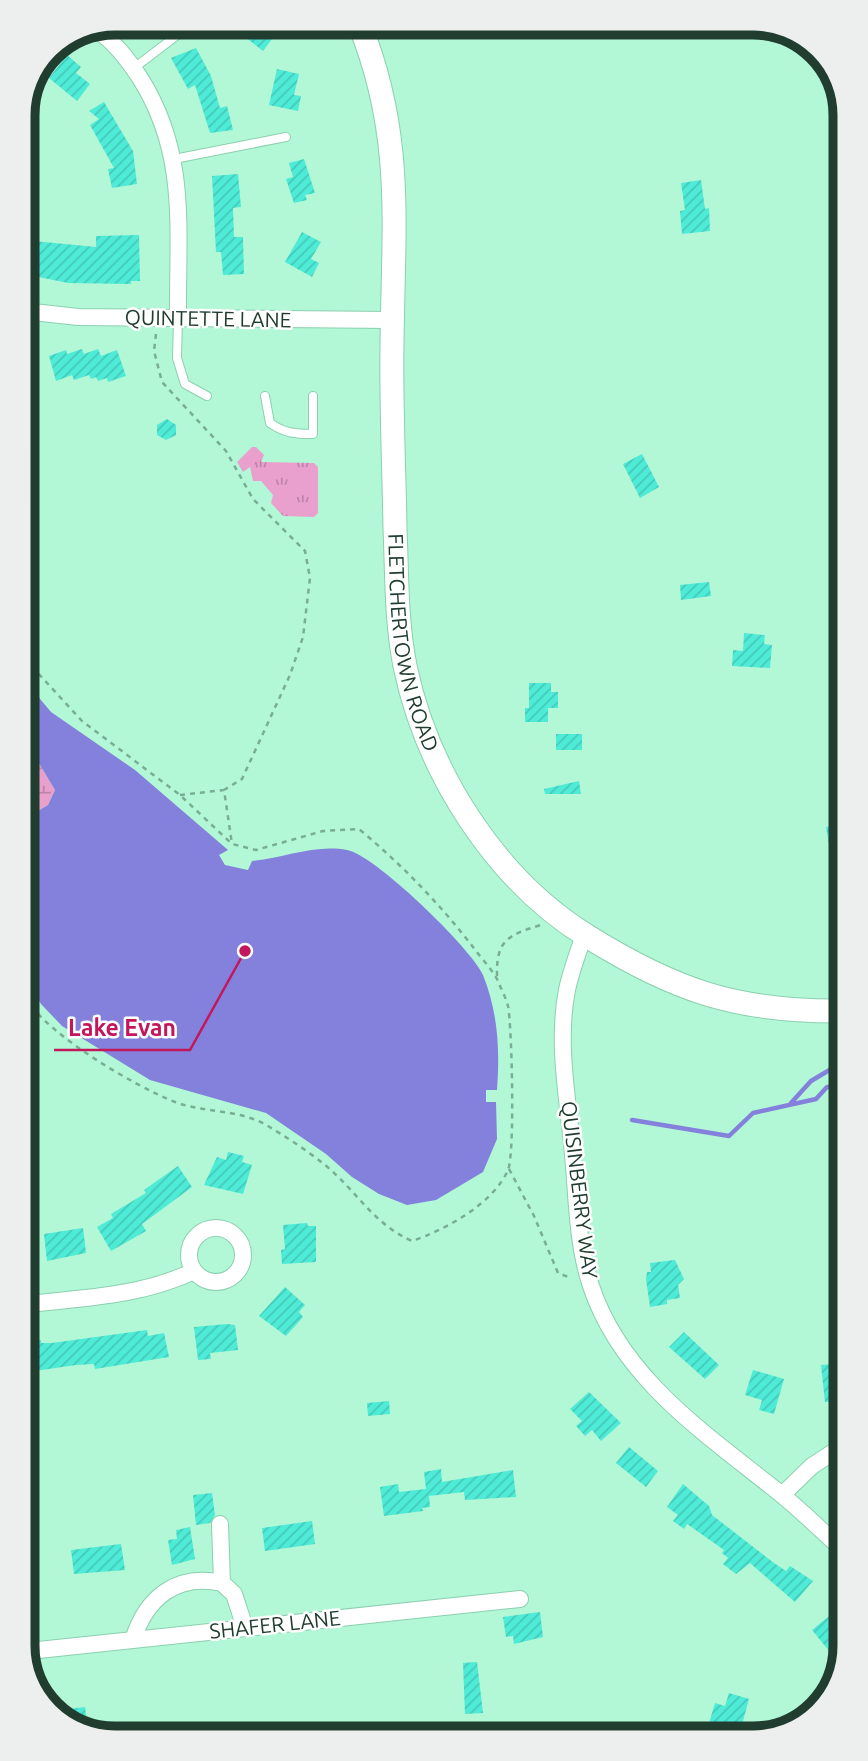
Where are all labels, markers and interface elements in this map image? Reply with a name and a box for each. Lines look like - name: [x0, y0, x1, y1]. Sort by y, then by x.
- street label: QUINTETTE LANE: [125, 305, 292, 331]
- street label: FLETCHERTOWN ROAD: [384, 533, 444, 755]
- callout: Lake Evan: [54, 1006, 190, 1050]
- text: Lake Evan: [68, 1015, 176, 1040]
- street label: QUISINBERRY WAY: [557, 1100, 603, 1280]
- street label: SHAFER LANE: [208, 1605, 342, 1643]

